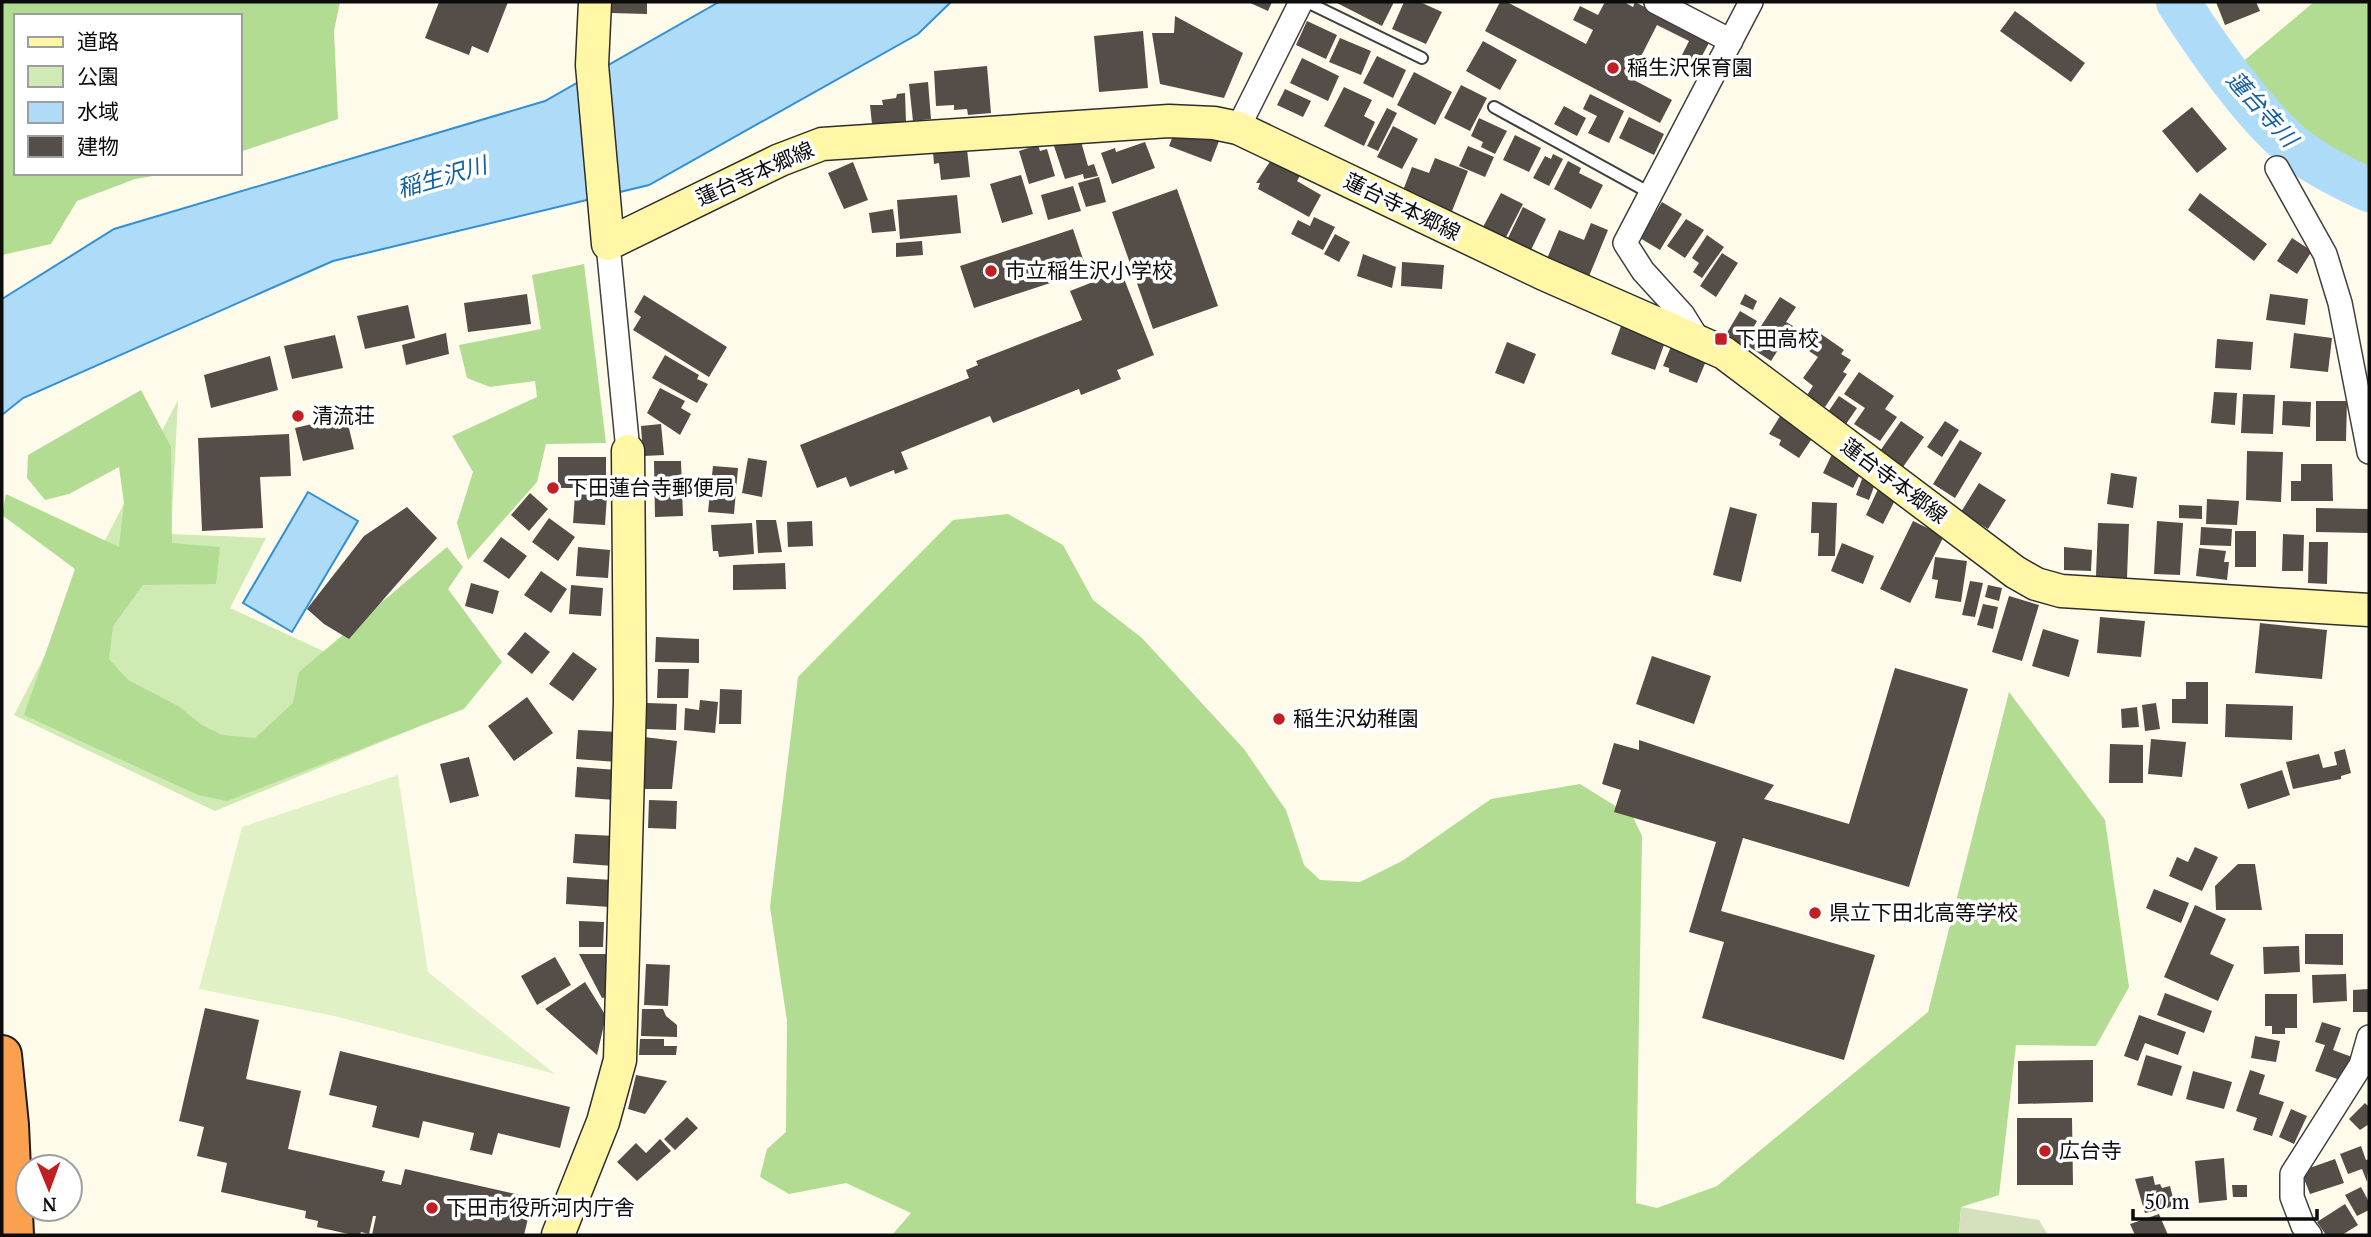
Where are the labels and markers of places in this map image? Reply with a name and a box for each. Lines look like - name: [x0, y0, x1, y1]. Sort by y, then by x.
- place label: 稲生沢保育園: [1627, 53, 1753, 81]
- marker: 稲生沢保育園: [1605, 60, 1621, 76]
- place label: 市立稲生沢小学校: [1005, 256, 1173, 284]
- marker: 市立稲生沢小学校: [983, 263, 999, 279]
- place label: 下田高校: [1735, 324, 1819, 352]
- marker: 下田高校: [1713, 331, 1729, 347]
- place label: 清流荘: [312, 401, 375, 429]
- marker: 清流荘: [290, 408, 306, 424]
- place label: 下田蓮台寺郵便局: [567, 473, 735, 501]
- marker: 下田蓮台寺郵便局: [545, 480, 561, 496]
- place label: 稲生沢幼稚園: [1293, 704, 1419, 732]
- marker: 稲生沢幼稚園: [1271, 711, 1287, 727]
- place label: 県立下田北高等学校: [1829, 898, 2018, 926]
- marker: 県立下田北高等学校: [1807, 905, 1823, 921]
- place label: 広台寺: [2059, 1136, 2122, 1164]
- marker: 広台寺: [2037, 1143, 2053, 1159]
- place label: 下田市役所河内庁舎: [446, 1193, 635, 1221]
- marker: 下田市役所河内庁舎: [424, 1200, 440, 1216]

